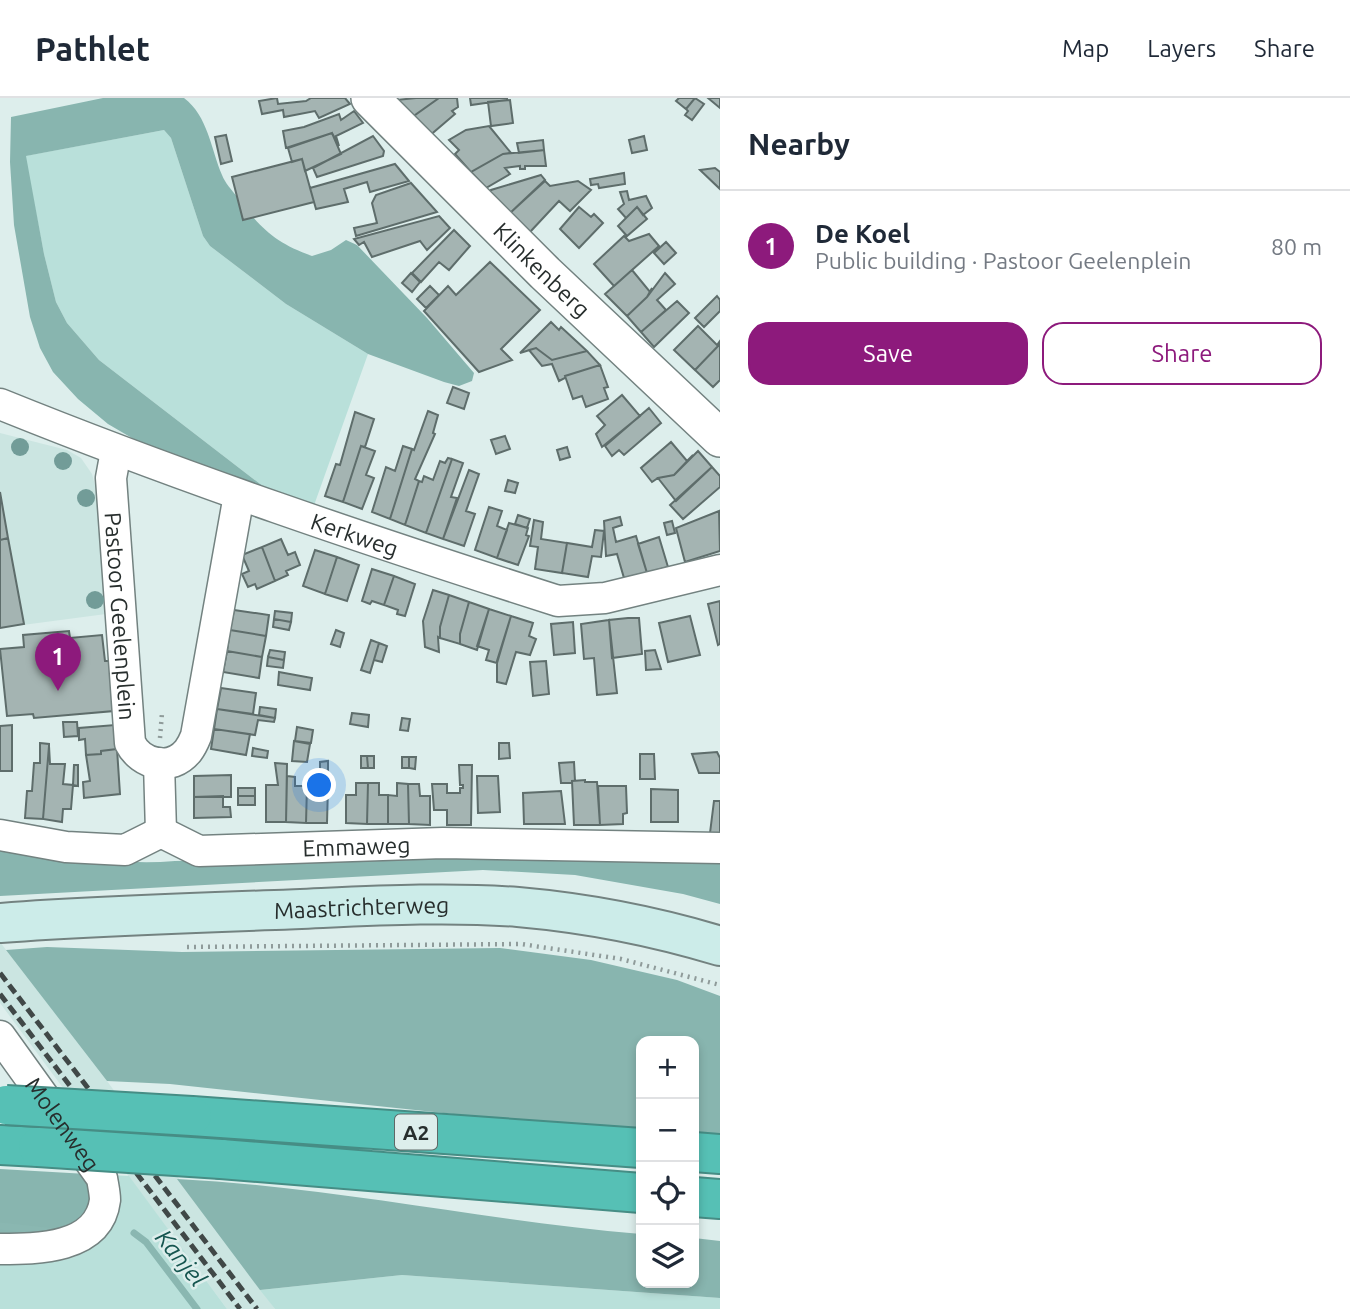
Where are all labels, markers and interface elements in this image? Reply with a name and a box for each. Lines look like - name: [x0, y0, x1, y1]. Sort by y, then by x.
- text: Pathlet: [35, 30, 150, 67]
- text: Map: [1062, 35, 1109, 62]
- text: Layers: [1147, 35, 1216, 62]
- text: Share: [1254, 35, 1315, 62]
- text: Nearby: [748, 127, 850, 161]
- street label: Klinkenberg: [489, 217, 595, 322]
- text: De Koel: [815, 219, 910, 248]
- text: 1: [765, 234, 777, 259]
- text: 80 m: [1271, 234, 1322, 259]
- text: Public building · Pastoor Geelenplein: [815, 248, 1191, 273]
- button: Save: [748, 322, 1028, 385]
- button: Share: [1042, 322, 1322, 385]
- street label: Kerkweg: [308, 508, 402, 561]
- street label: Pastoor Geelenplein: [101, 511, 141, 721]
- pin: 1: [35, 633, 81, 691]
- your location: [302, 768, 336, 802]
- street label: Emmaweg: [302, 832, 411, 860]
- street label: Maastrichterweg: [273, 892, 449, 923]
- map controls: [636, 1036, 699, 1288]
- button: +: [636, 1036, 699, 1099]
- street label: Molenweg: [21, 1072, 105, 1175]
- button: −: [636, 1099, 699, 1162]
- road number: A2: [395, 1114, 437, 1150]
- button: locate: [636, 1162, 699, 1225]
- water label: Kanjel: [150, 1224, 212, 1292]
- button: layers: [636, 1225, 699, 1288]

